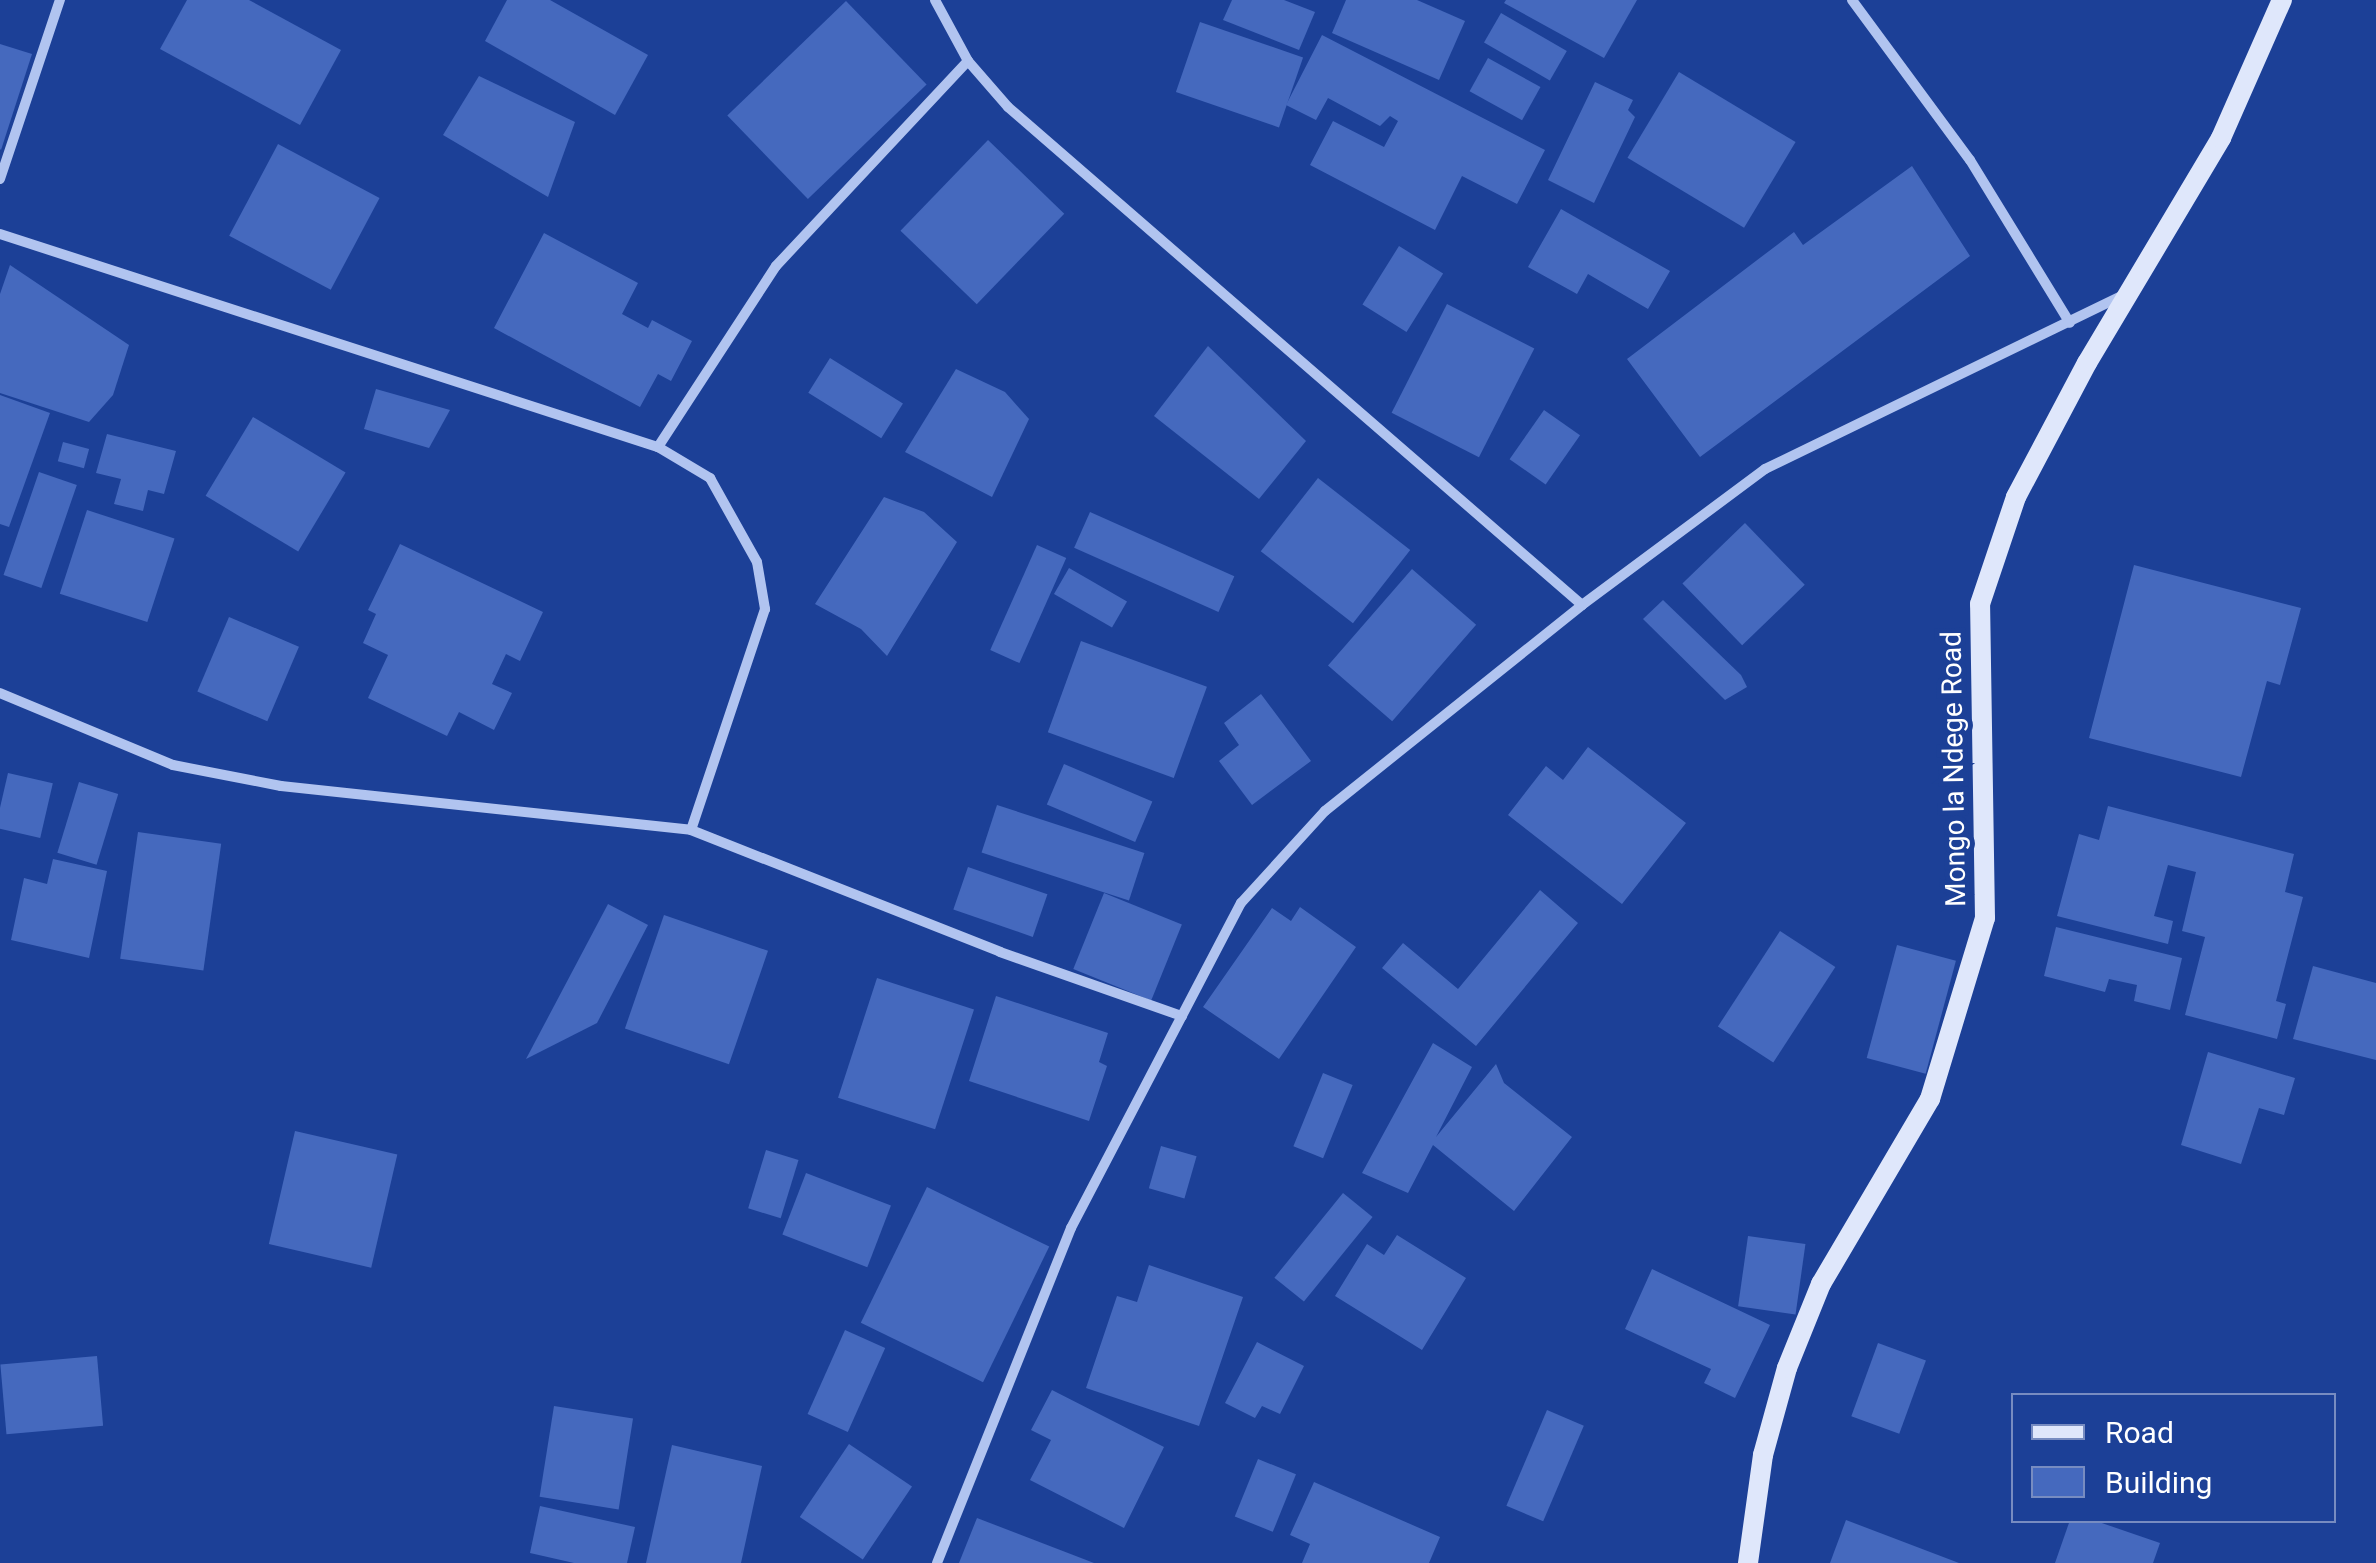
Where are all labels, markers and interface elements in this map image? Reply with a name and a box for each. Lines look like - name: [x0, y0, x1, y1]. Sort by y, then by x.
- street label: Mongo la Ndege Road: [1935, 631, 1973, 907]
- legend: [2011, 1393, 2336, 1523]
- text: Road: [2105, 1415, 2174, 1450]
- text: Building: [2105, 1465, 2212, 1500]

